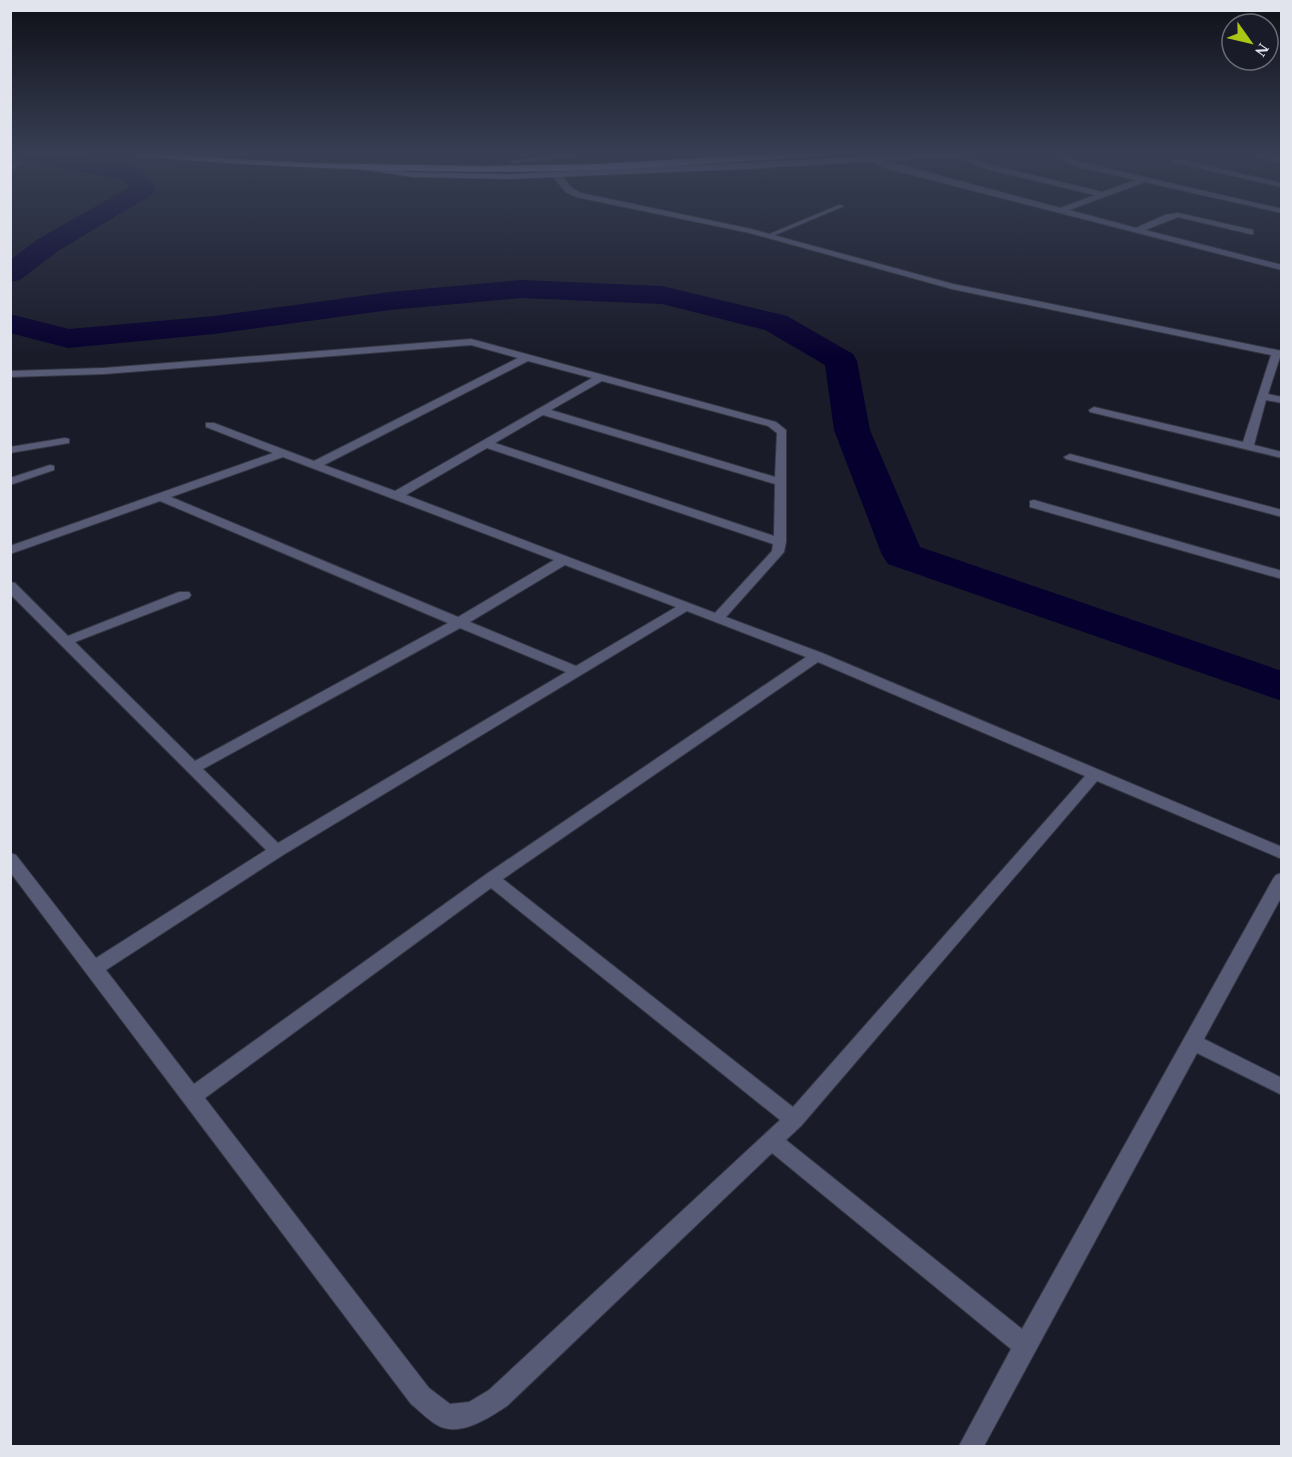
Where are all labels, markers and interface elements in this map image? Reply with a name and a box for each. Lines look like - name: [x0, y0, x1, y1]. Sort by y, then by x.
- north arrow: [1220, 12, 1280, 72]
- text: N: [1251, 41, 1272, 60]

